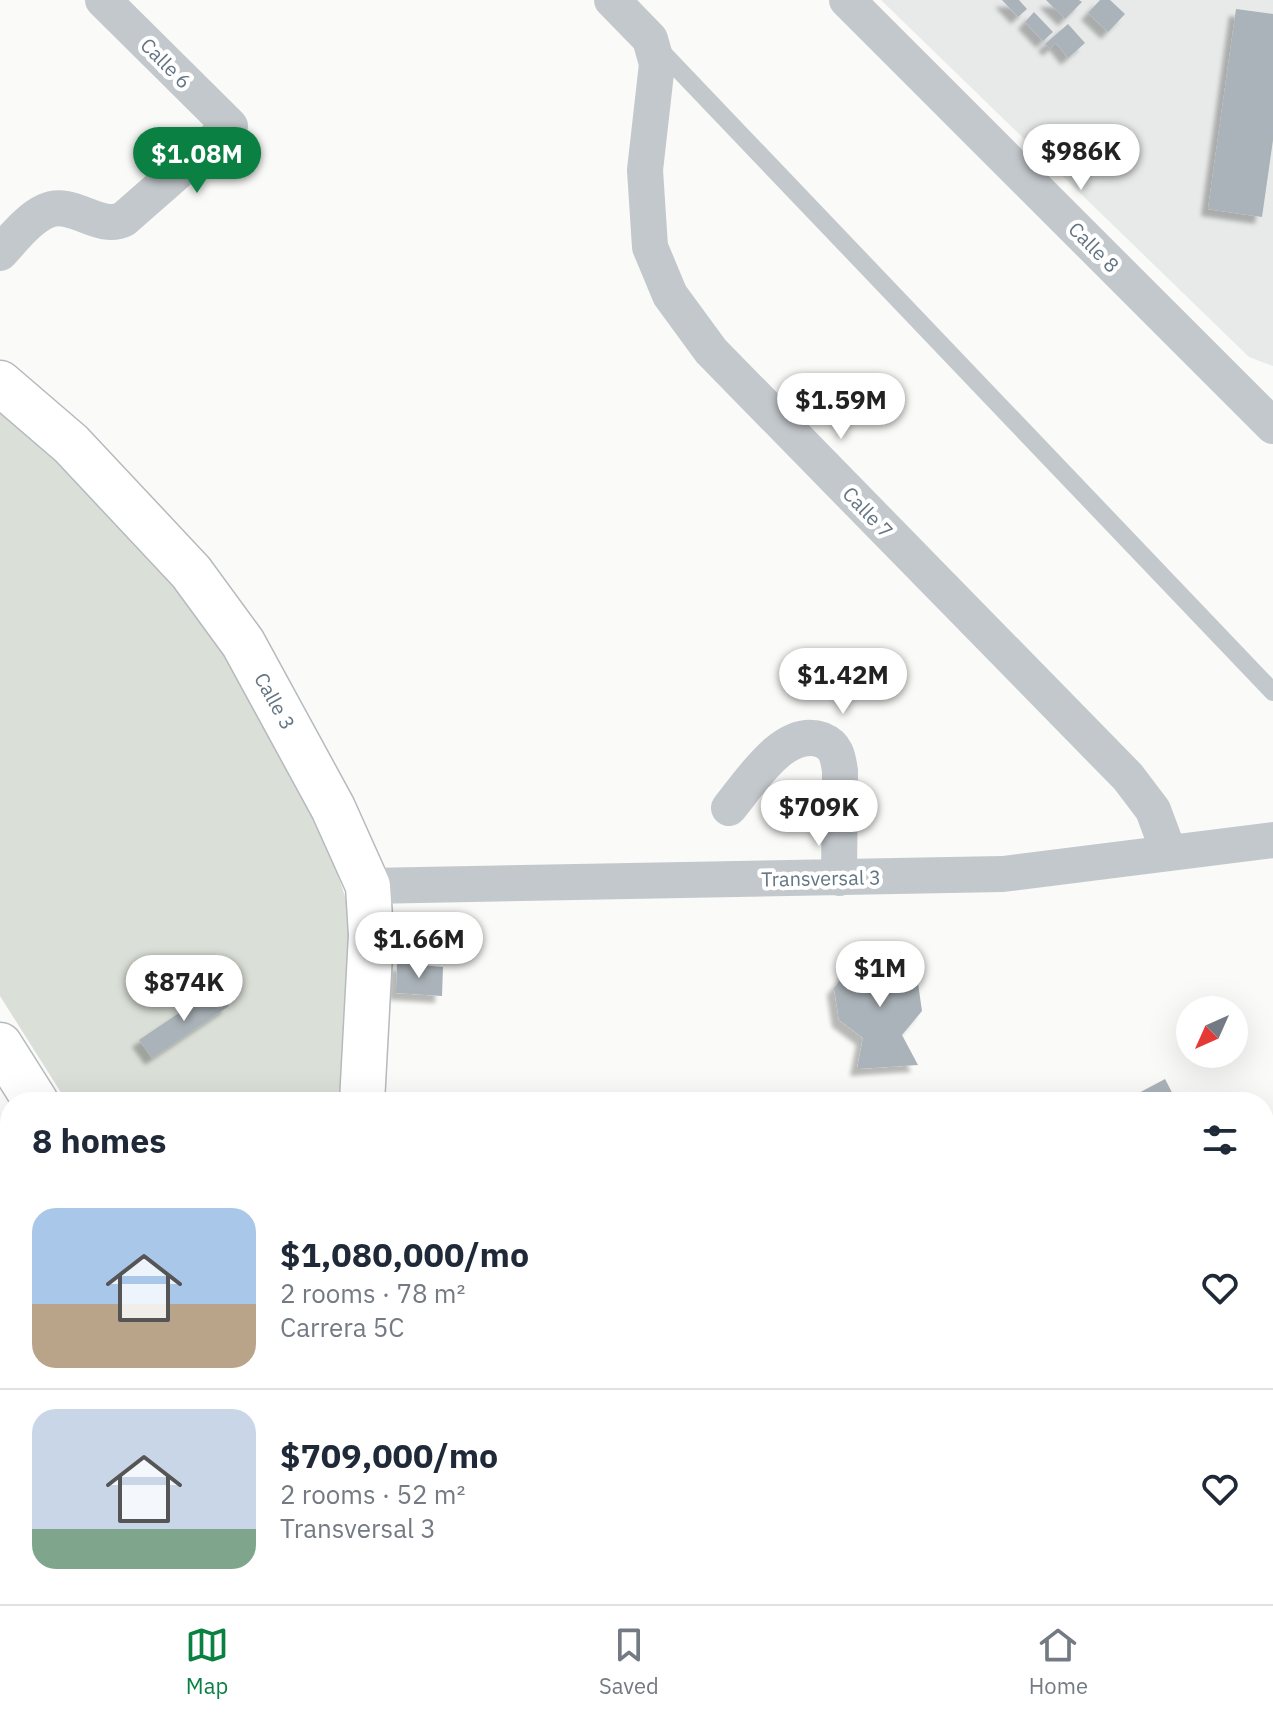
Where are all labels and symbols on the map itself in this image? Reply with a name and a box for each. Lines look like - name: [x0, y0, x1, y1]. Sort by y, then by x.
- street label: Calle 6: [135, 32, 197, 94]
- pin: $986K: [1025, 124, 1137, 192]
- pin: $1.08M: [132, 127, 262, 195]
- street label: Calle 8: [1063, 216, 1125, 278]
- pin: $1.59M: [776, 373, 906, 441]
- street label: Calle 7: [837, 480, 899, 544]
- pin: $1.42M: [778, 648, 908, 716]
- street label: Calle 3: [248, 668, 302, 734]
- pin: $709K: [763, 780, 875, 848]
- street label: Transversal 3: [761, 863, 881, 893]
- pin: $1.66M: [354, 912, 484, 980]
- pin: $1M: [841, 941, 919, 1009]
- pin: $874K: [128, 955, 240, 1023]
- north arrow: [1176, 996, 1248, 1068]

